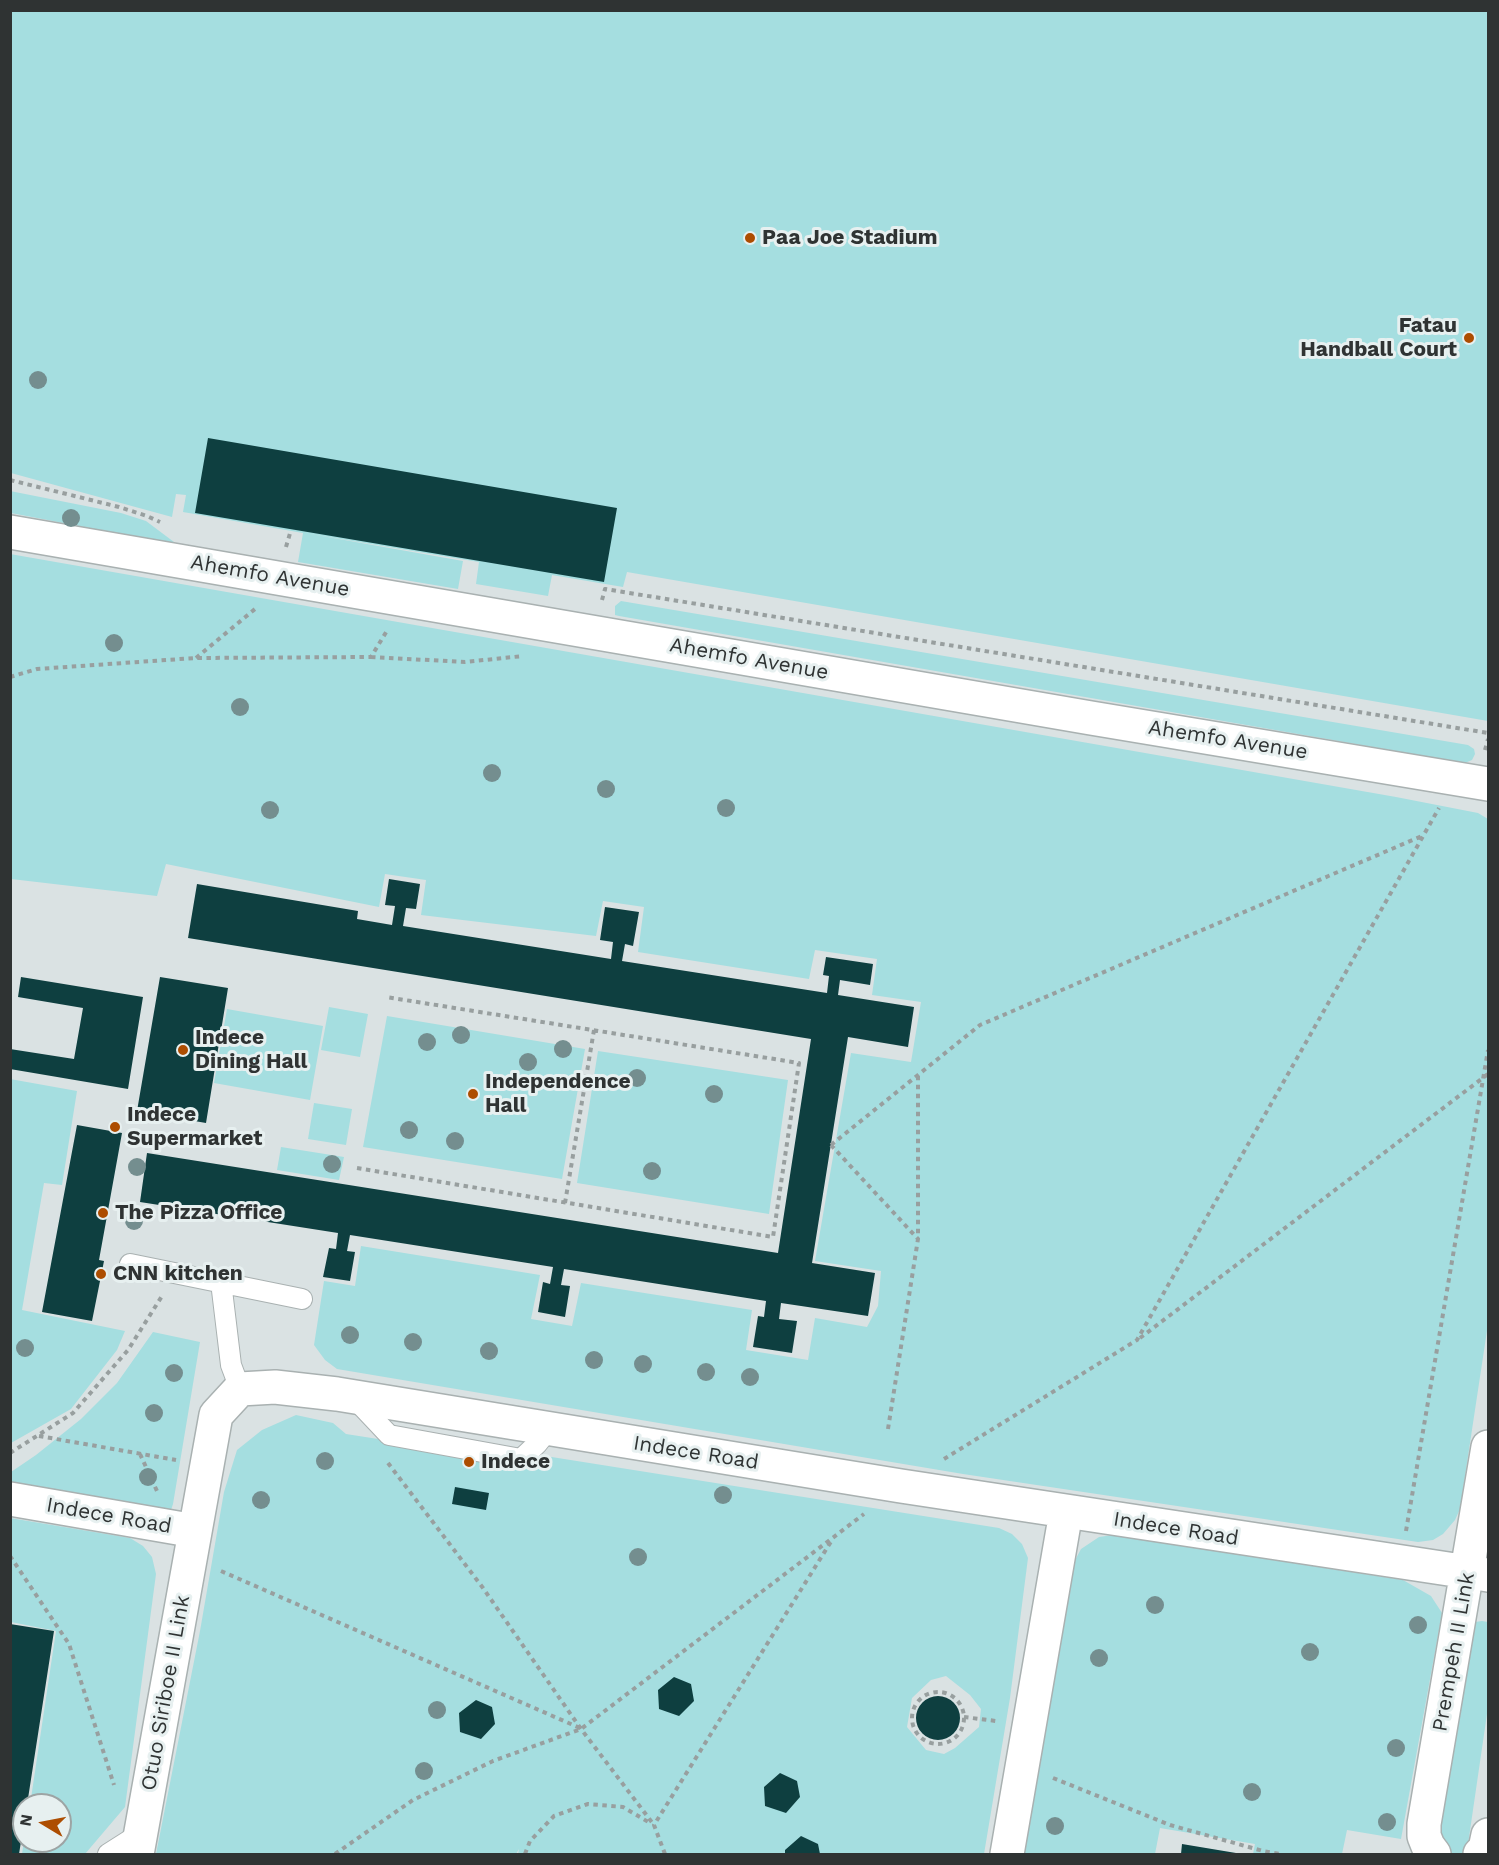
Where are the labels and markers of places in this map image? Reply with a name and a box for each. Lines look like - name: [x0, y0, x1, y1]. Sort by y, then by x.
- place label: Paa Joe Stadium: [762, 225, 937, 251]
- marker: Paa Joe Stadium: [743, 231, 757, 245]
- place label: Fatau Handball Court: [1300, 313, 1457, 363]
- marker: Fatau Handball Court: [1462, 331, 1476, 345]
- place label: Indece Dining Hall: [195, 1025, 307, 1075]
- marker: Indece Dining Hall: [176, 1043, 190, 1057]
- place label: Independence Hall: [485, 1069, 631, 1119]
- marker: Independence Hall: [466, 1087, 480, 1101]
- place label: Indece Supermarket: [127, 1102, 263, 1152]
- marker: Indece Supermarket: [108, 1120, 122, 1134]
- place label: The Pizza Office: [115, 1200, 283, 1226]
- marker: The Pizza Office: [96, 1206, 110, 1220]
- place label: CNN kitchen: [113, 1261, 243, 1287]
- marker: CNN kitchen: [94, 1267, 108, 1281]
- place label: Indece: [481, 1449, 550, 1475]
- marker: Indece: [462, 1455, 476, 1469]

